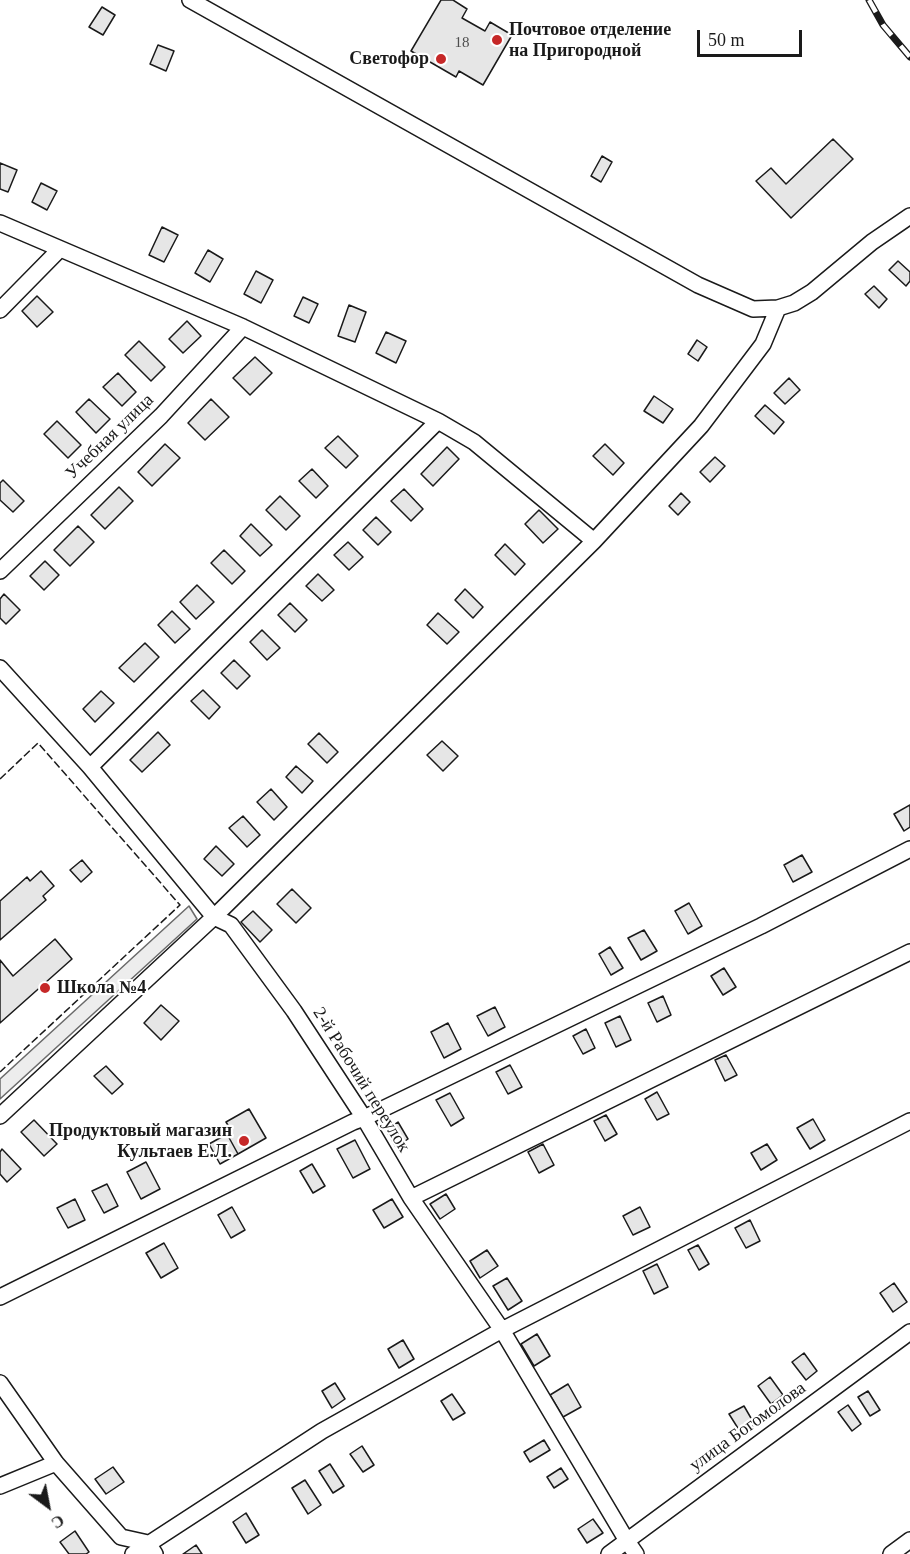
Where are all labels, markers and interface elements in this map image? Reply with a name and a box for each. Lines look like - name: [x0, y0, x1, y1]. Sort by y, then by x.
- scale bar: [700, 18, 805, 56]
- place label: Почтовое отделение на Пригородной: [509, 19, 671, 62]
- text: 50 m: [708, 30, 745, 50]
- marker: Почтовое отделение на Пригородной: [490, 33, 504, 47]
- house number: 18: [454, 34, 470, 52]
- place label: Светофор: [349, 48, 429, 70]
- marker: Светофор: [434, 52, 448, 66]
- street label: Учебная улица: [62, 390, 158, 484]
- place label: Школа №4: [57, 977, 146, 999]
- marker: Школа №4: [38, 981, 52, 995]
- street label: 2-й Рабочий переулок: [308, 1004, 414, 1156]
- place label: Продуктовый магазин Культаев Е.Л.: [49, 1120, 232, 1162]
- marker: Продуктовый магазин Культаев Е.Л.: [237, 1134, 251, 1148]
- street label: улица Богомолова: [686, 1378, 810, 1476]
- north arrow: [18, 1476, 78, 1536]
- text: С: [48, 1511, 67, 1532]

